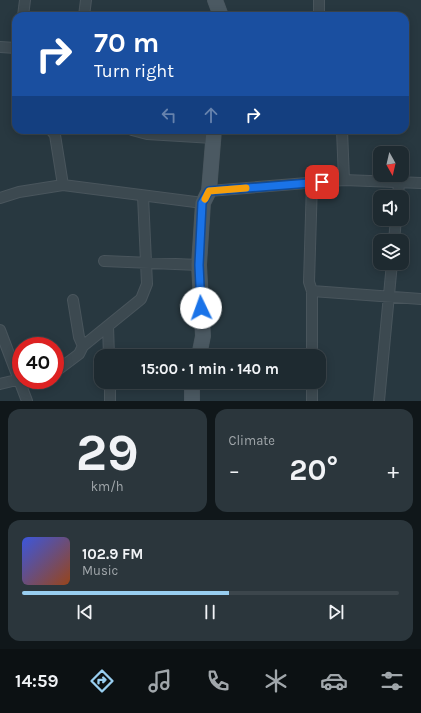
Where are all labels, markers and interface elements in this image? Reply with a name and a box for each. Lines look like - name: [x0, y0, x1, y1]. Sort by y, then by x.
- text: 70 m: [94, 26, 159, 59]
- icon: right: [28, 28, 80, 80]
- text: Turn right: [94, 60, 174, 82]
- icon: left: [158, 104, 180, 126]
- icon: ahead: [200, 104, 222, 126]
- icon: right: [242, 104, 264, 126]
- north arrow: [373, 146, 409, 182]
- map controls: [373, 146, 409, 270]
- pin: [305, 165, 339, 199]
- icon: arrive: [311, 171, 333, 193]
- button: sound: [373, 190, 409, 226]
- button: layers: [373, 234, 409, 270]
- position arrow: [180, 287, 222, 329]
- speed limit sign: 40: [12, 337, 64, 389]
- text: 15:00 · 1 min · 140 m: [141, 360, 279, 378]
- text: 29: [76, 422, 139, 483]
- text: Climate: [229, 433, 275, 448]
- text: 20°: [289, 452, 338, 488]
- text: −: [229, 458, 240, 484]
- text: +: [387, 458, 399, 484]
- text: km/h: [91, 479, 124, 494]
- text: 102.9 FM: [82, 545, 143, 563]
- text: Music: [82, 563, 118, 578]
- icon: previous: [74, 601, 96, 623]
- icon: pause: [199, 601, 221, 623]
- icon: next: [325, 601, 347, 623]
- icon: directions: [88, 667, 116, 695]
- icon: music: [146, 667, 174, 695]
- icon: phone: [204, 667, 232, 695]
- icon: climate: [262, 667, 290, 695]
- icon: car: [320, 667, 348, 695]
- icon: filters: [378, 667, 406, 695]
- text: 14:59: [15, 670, 58, 692]

